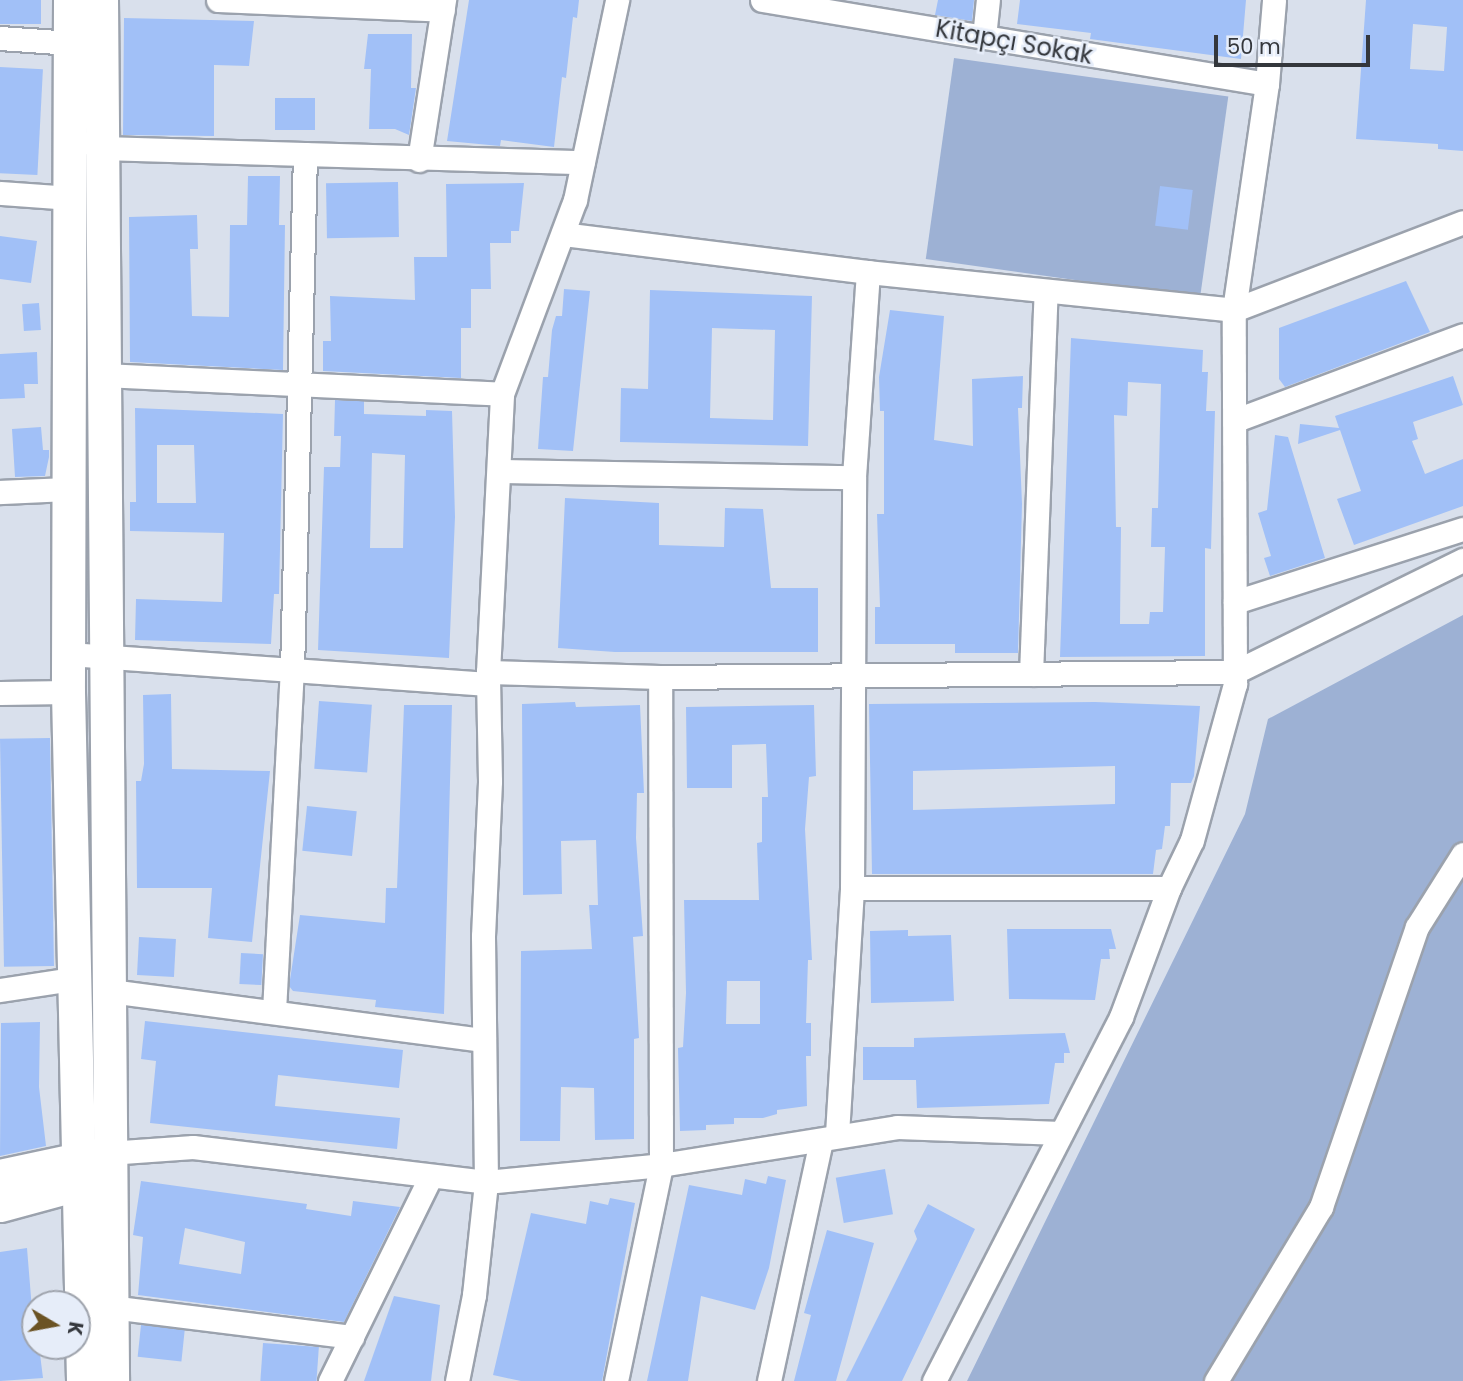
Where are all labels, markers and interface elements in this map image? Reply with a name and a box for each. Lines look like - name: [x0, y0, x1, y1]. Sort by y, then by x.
- street label: Kitapçı Sokak: [933, 14, 1095, 70]
- scale bar: [1218, 21, 1374, 65]
- text: 50 m: [1227, 32, 1281, 61]
- north arrow: [21, 1290, 91, 1360]
- text: K: [61, 1320, 90, 1337]

